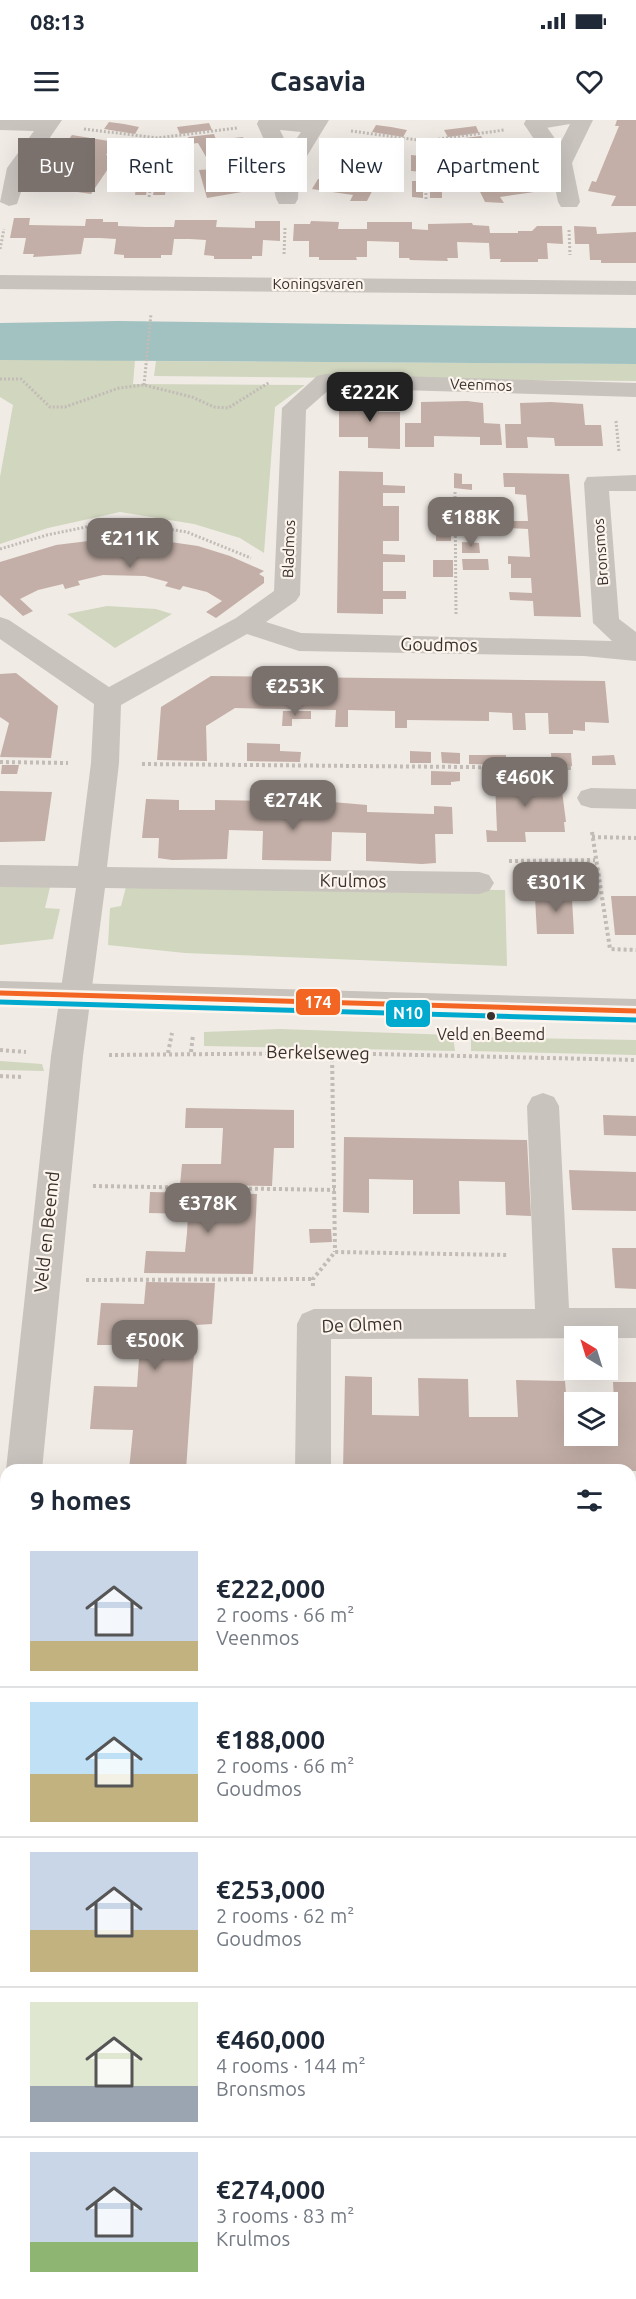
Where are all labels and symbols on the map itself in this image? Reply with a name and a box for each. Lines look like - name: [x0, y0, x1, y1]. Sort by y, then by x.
- street label: Koningsvaren: [272, 275, 364, 292]
- pin: €222K: [328, 372, 412, 423]
- street label: Veenmos: [450, 375, 512, 394]
- pin: €188K: [429, 497, 513, 548]
- pin: €211K: [88, 518, 172, 569]
- street label: Bronsmos: [590, 518, 611, 586]
- street label: Bladmos: [279, 520, 298, 578]
- street label: Goudmos: [400, 633, 478, 655]
- pin: €253K: [253, 666, 337, 717]
- pin: €460K: [483, 757, 567, 808]
- pin: €274K: [251, 780, 335, 831]
- pin: €301K: [514, 862, 598, 913]
- street label: Krulmos: [320, 869, 387, 891]
- line badge: 174: [295, 988, 341, 1016]
- text: 174: [304, 993, 332, 1011]
- line badge: N10: [385, 999, 431, 1028]
- text: N10: [393, 1004, 423, 1022]
- marker: Veld en Beemd: [485, 1010, 497, 1022]
- place label: Veld en Beemd: [437, 1025, 545, 1043]
- street label: Berkelseweg: [266, 1041, 370, 1063]
- street label: Veld en Beemd: [30, 1170, 62, 1294]
- pin: €378K: [166, 1183, 250, 1234]
- street label: De Olmen: [321, 1313, 403, 1335]
- pin: €500K: [113, 1320, 197, 1371]
- north arrow: [564, 1326, 618, 1380]

